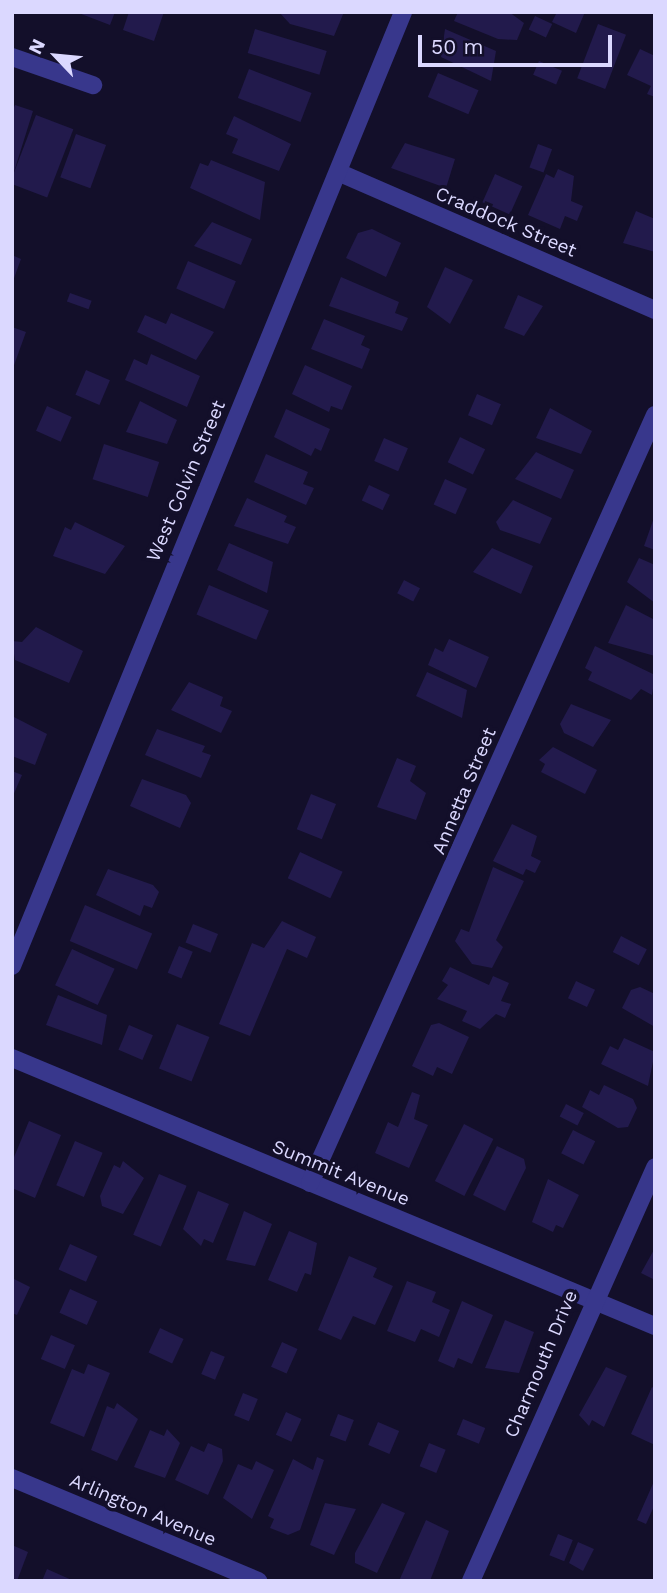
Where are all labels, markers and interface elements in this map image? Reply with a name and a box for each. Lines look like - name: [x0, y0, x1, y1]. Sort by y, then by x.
- north arrow: [21, 21, 91, 91]
- scale bar: [422, 21, 616, 65]
- text: 50 m: [431, 34, 483, 59]
- text: N: [23, 35, 50, 58]
- street label: Craddock Street: [432, 182, 580, 262]
- street label: West Colvin Street: [142, 397, 230, 565]
- street label: Annetta Street: [427, 724, 501, 858]
- street label: Summit Avenue: [269, 1135, 413, 1211]
- street label: Charmouth Drive: [500, 1287, 582, 1441]
- street label: Arlington Avenue: [66, 1469, 220, 1551]

